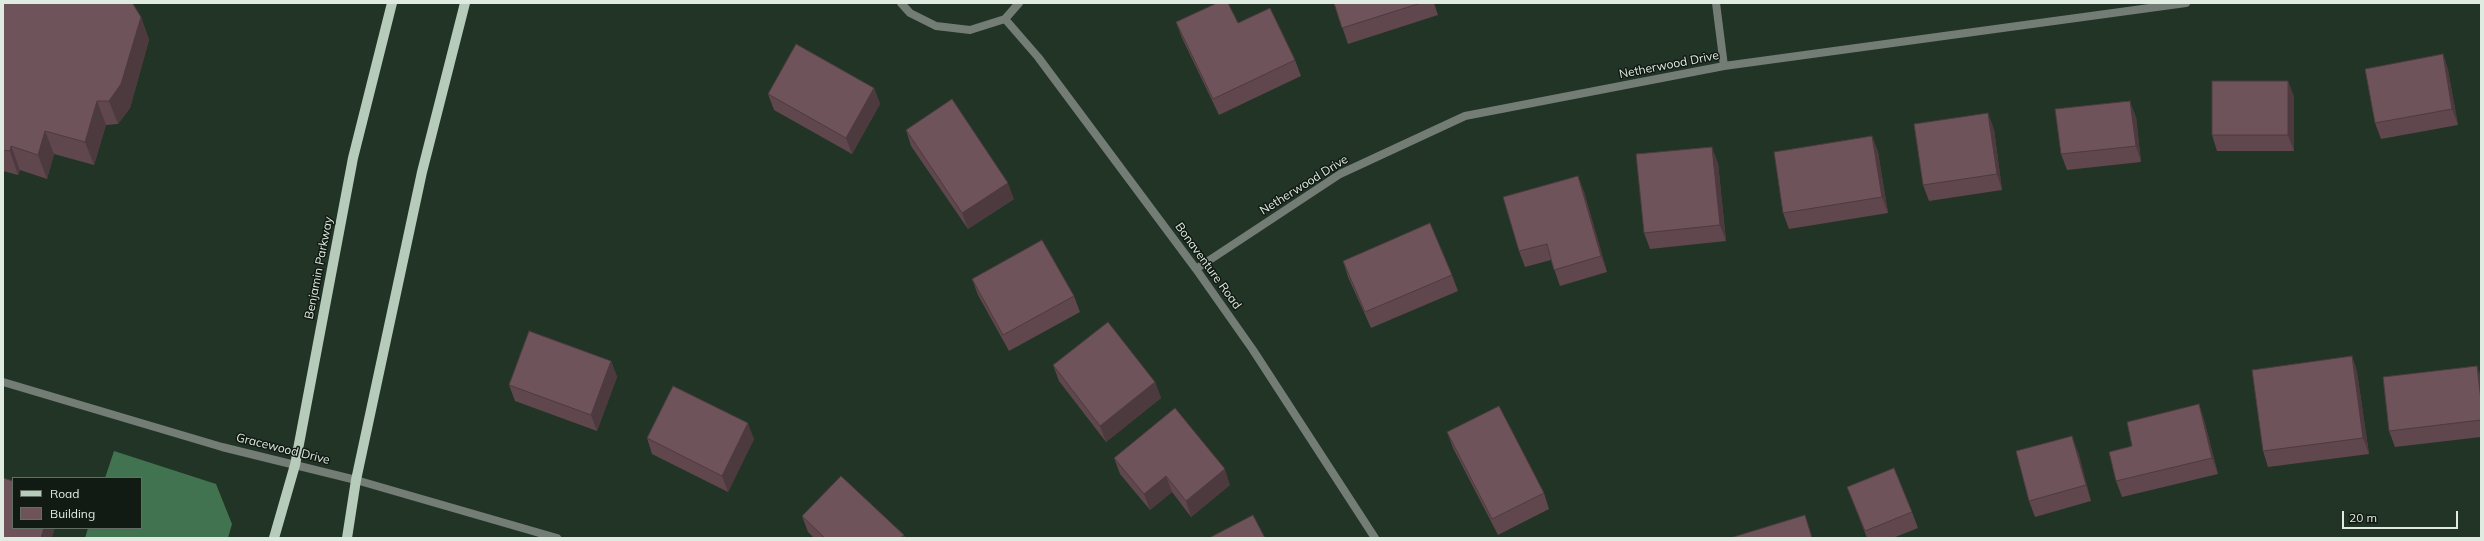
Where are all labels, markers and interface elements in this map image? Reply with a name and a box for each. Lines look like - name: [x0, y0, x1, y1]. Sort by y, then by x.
- street label: Netherwood Drive: [1618, 48, 1720, 82]
- street label: Netherwood Drive: [1257, 152, 1351, 218]
- street label: Benjamin Parkway: [302, 215, 336, 321]
- street label: Bonaventure Road: [1172, 220, 1244, 312]
- street label: Gracewood Drive: [235, 430, 331, 468]
- legend: [12, 477, 142, 529]
- text: Road: [50, 486, 79, 501]
- scale bar: [2344, 503, 2460, 529]
- text: Building: [50, 506, 95, 521]
- text: 20 m: [2349, 510, 2377, 525]

